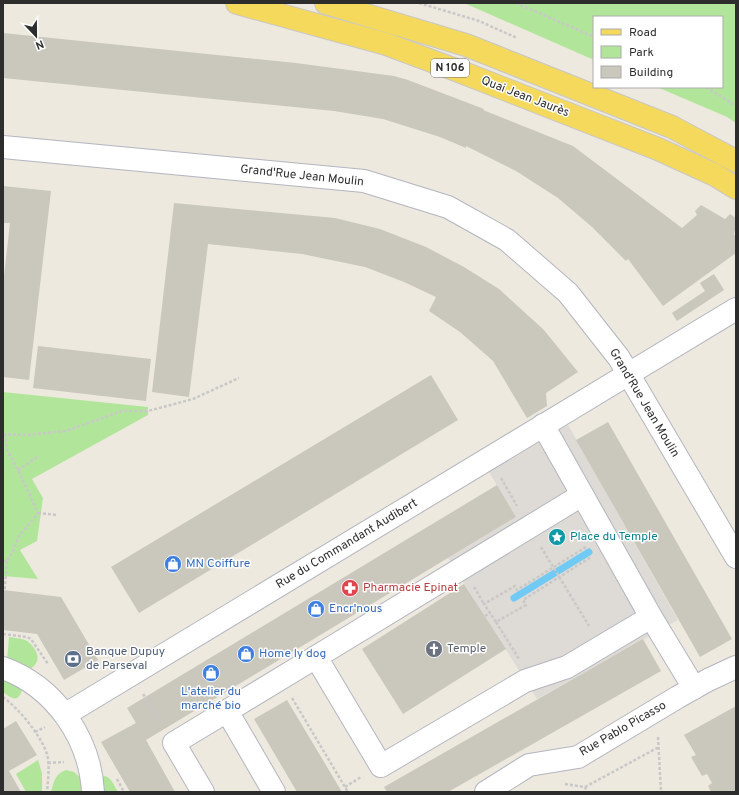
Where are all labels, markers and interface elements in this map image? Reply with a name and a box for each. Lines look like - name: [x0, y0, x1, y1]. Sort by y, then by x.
- north arrow: [16, 16, 56, 56]
- legend: [593, 16, 723, 88]
- text: Road: [629, 25, 657, 41]
- text: N: [33, 36, 46, 52]
- text: Park: [629, 45, 654, 61]
- road number: N 106: [431, 59, 469, 77]
- text: Building: [629, 65, 673, 81]
- street label: Quai Jean Jaurès: [479, 73, 571, 121]
- street label: Grand'Rue Jean Moulin: [239, 162, 365, 190]
- street label: Grand'Rue Jean Moulin: [605, 346, 683, 460]
- street label: Rue du Commandant Audibert: [273, 495, 421, 593]
- place icon: Place du Temple: [547, 527, 567, 547]
- place label: Place du Temple: [570, 529, 658, 545]
- shop icon: MN Coiffure: [163, 554, 183, 574]
- place label: MN Coiffure: [186, 556, 250, 572]
- pharmacy icon: Pharmacie Epinat: [340, 578, 360, 598]
- place label: Pharmacie Epinat: [363, 580, 458, 596]
- shop icon: Encr'nous: [306, 599, 326, 619]
- place label: Encr'nous: [329, 601, 382, 617]
- church icon: Temple: [424, 639, 444, 659]
- place label: Temple: [447, 641, 486, 657]
- place label: Banque Dupuy de Parseval: [86, 644, 165, 674]
- shop icon: Home ly dog: [236, 644, 256, 664]
- place label: Home ly dog: [259, 646, 326, 662]
- bank icon: Banque Dupuy de Parseval: [63, 649, 83, 669]
- shop icon: L'atelier du marché bio: [201, 663, 221, 683]
- place label: L'atelier du marché bio: [181, 684, 241, 714]
- street label: Rue Pablo Picasso: [577, 698, 669, 760]

